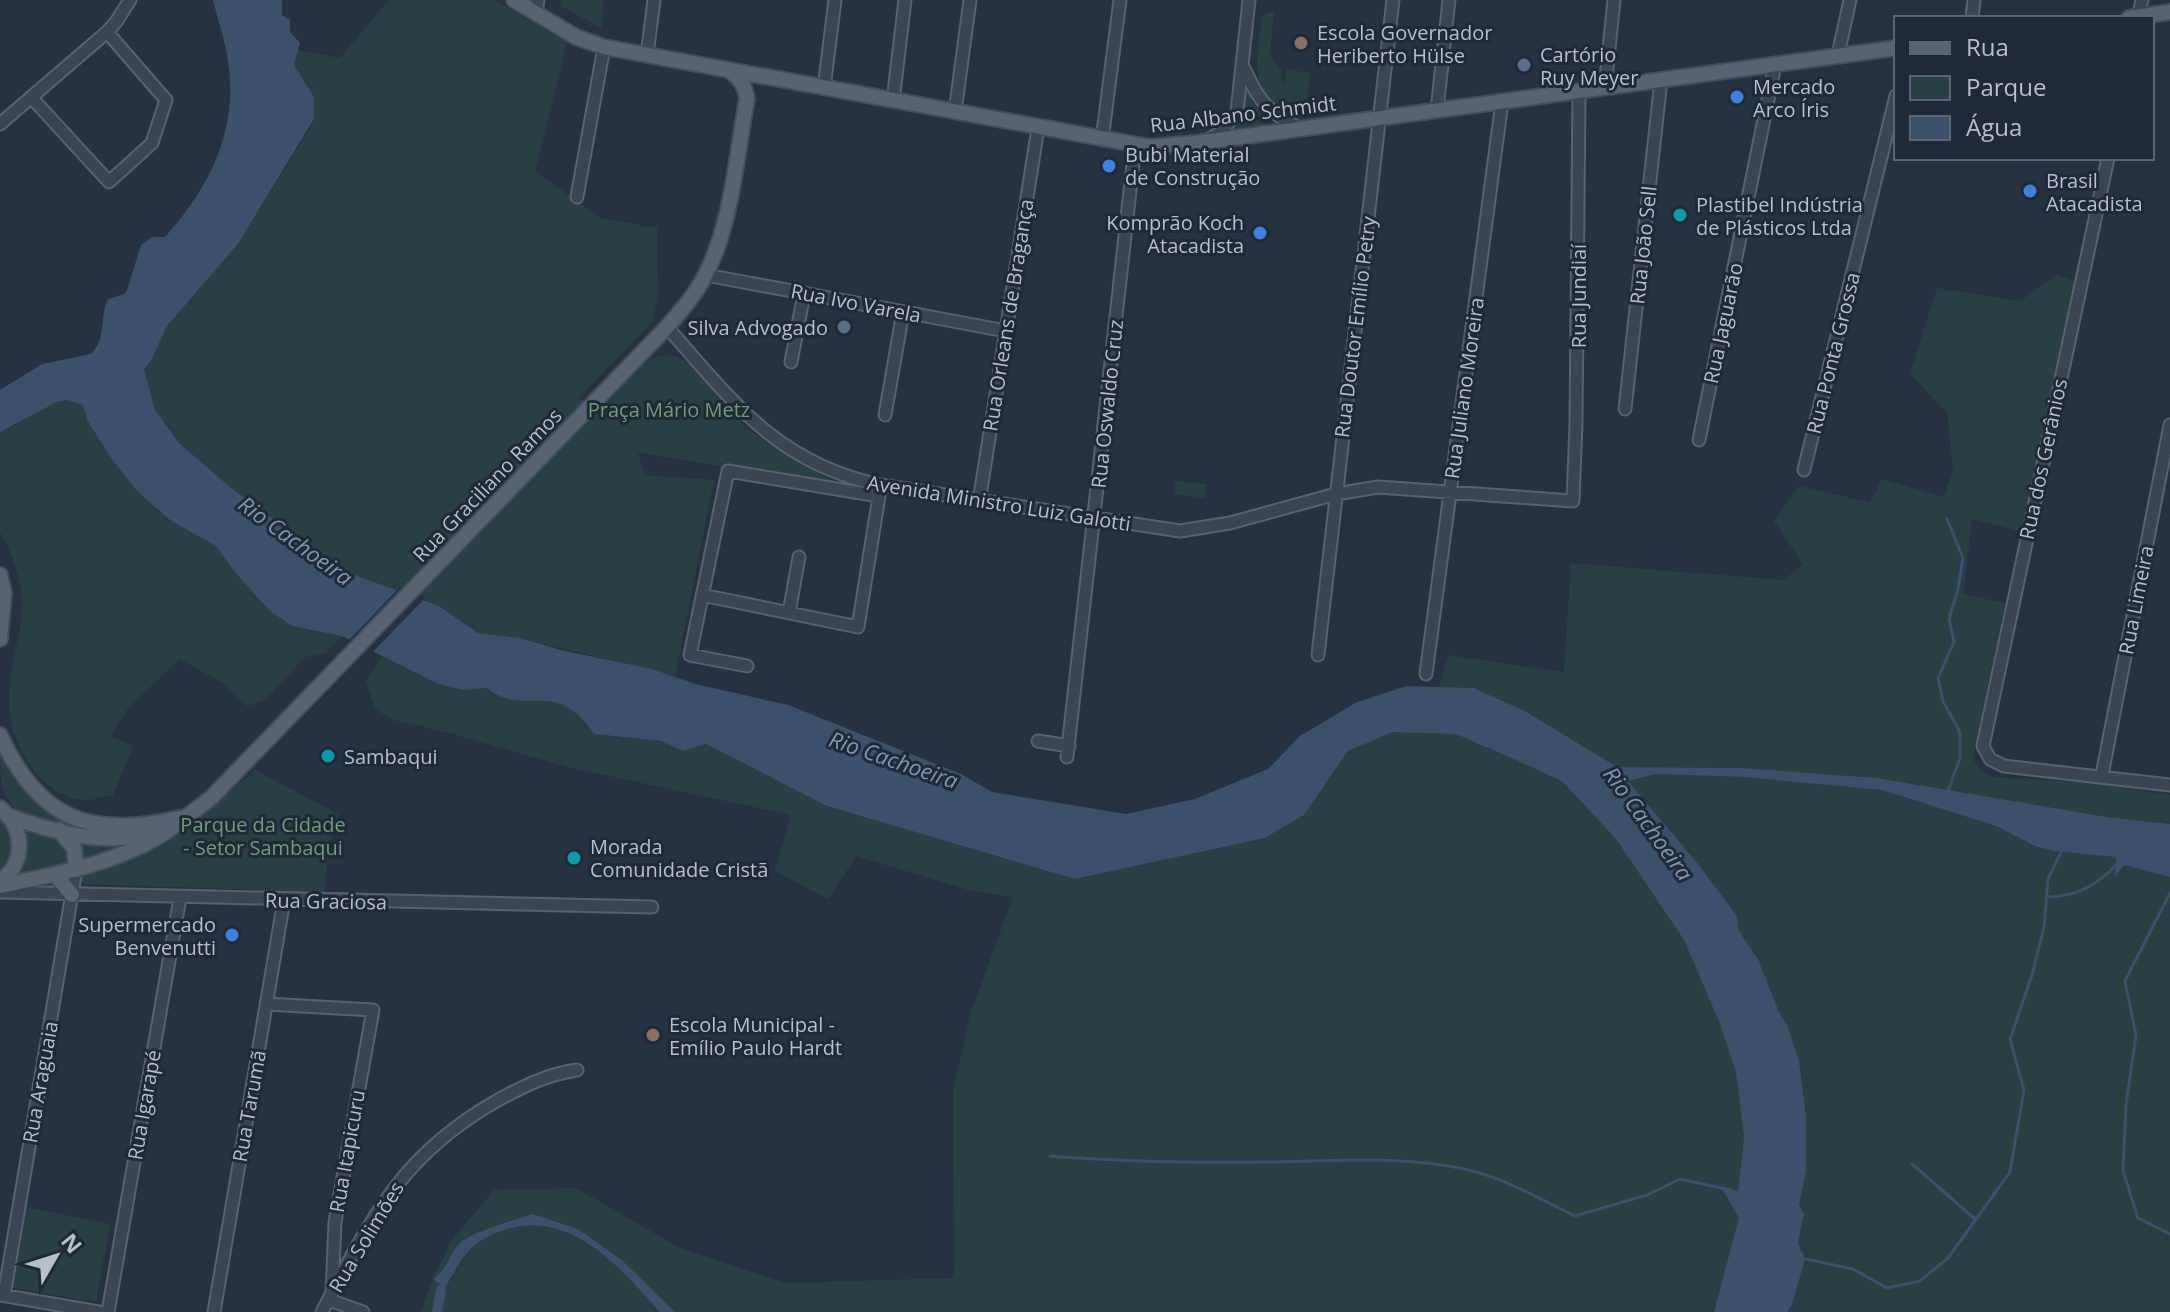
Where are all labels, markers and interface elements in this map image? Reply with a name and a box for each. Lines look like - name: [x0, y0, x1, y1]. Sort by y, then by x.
- legend: [1894, 16, 2154, 160]
- place label: Escola Governador Heriberto Hülse: [1317, 19, 1492, 69]
- text: Rua: [1966, 30, 2009, 63]
- marker: Escola Governador Heriberto Hülse: [1292, 34, 1310, 52]
- place label: Cartório Ruy Meyer: [1540, 41, 1638, 91]
- marker: Cartório Ruy Meyer: [1515, 56, 1533, 74]
- text: Parque: [1966, 70, 2046, 103]
- place label: Mercado Arco Íris: [1753, 73, 1835, 123]
- marker: Mercado Arco Íris: [1728, 88, 1746, 106]
- street label: Rua Albano Schmidt: [1148, 89, 1338, 139]
- text: Água: [1966, 110, 2022, 143]
- place label: Bubi Material de Construção: [1125, 141, 1260, 191]
- marker: Bubi Material de Construção: [1100, 157, 1118, 175]
- place label: Brasil Atacadista: [2046, 167, 2143, 217]
- marker: Brasil Atacadista: [2021, 182, 2039, 200]
- street label: Rua João Sell: [1623, 184, 1663, 306]
- place label: Plastibel Indústria de Plásticos Ltda: [1696, 191, 1863, 241]
- street label: Rua Orleans de Bragança: [976, 197, 1040, 433]
- marker: Plastibel Indústria de Plásticos Ltda: [1671, 206, 1689, 224]
- place label: Komprão Koch Atacadista: [1106, 209, 1244, 259]
- street label: Rua Doutor Emílio Petry: [1328, 214, 1382, 439]
- marker: Komprão Koch Atacadista: [1251, 224, 1269, 242]
- street label: Rua Jundiaí: [1565, 243, 1592, 348]
- street label: Rua Jaguarão: [1697, 260, 1749, 386]
- street label: Rua Ponta Grossa: [1800, 269, 1866, 437]
- street label: Rua Ivo Varela: [788, 277, 924, 329]
- street label: Rua Juliano Moreira: [1438, 295, 1490, 481]
- place label: Silva Advogado: [687, 314, 828, 341]
- marker: Silva Advogado: [835, 318, 853, 336]
- street label: Rua Oswaldo Cruz: [1085, 318, 1129, 490]
- street label: Rua dos Gerânios: [2013, 376, 2073, 542]
- park label: Praça Mário Metz: [588, 396, 750, 423]
- street label: Rua Graciliano Ramos: [407, 402, 567, 568]
- street label: Avenida Ministro Luiz Galotti: [865, 469, 1133, 537]
- water label: Rio Cachoeira: [233, 488, 359, 592]
- street label: Rua Limeira: [2112, 543, 2160, 657]
- water label: Rio Cachoeira: [826, 723, 962, 795]
- place label: Sambaqui: [344, 743, 438, 770]
- marker: Sambaqui: [319, 747, 337, 765]
- water label: Rio Cachoeira: [1597, 760, 1701, 886]
- park label: Parque da Cidade - Setor Sambaqui: [180, 811, 346, 861]
- place label: Morada Comunidade Cristã: [590, 833, 768, 883]
- marker: Morada Comunidade Cristã: [565, 849, 583, 867]
- street label: Rua Graciosa: [265, 886, 387, 916]
- place label: Supermercado Benvenutti: [78, 911, 216, 961]
- marker: Supermercado Benvenutti: [223, 926, 241, 944]
- place label: Escola Municipal - Emílio Paulo Hardt: [669, 1011, 842, 1061]
- street label: Rua Araguaia: [16, 1019, 64, 1145]
- marker: Escola Municipal - Emílio Paulo Hardt: [644, 1026, 662, 1044]
- street label: Rua Igarapé: [121, 1048, 167, 1162]
- street label: Rua Tarumã: [226, 1048, 272, 1164]
- street label: Rua Itapicuru: [323, 1087, 371, 1215]
- street label: Rua Solimões: [322, 1176, 410, 1298]
- north arrow: [16, 1216, 96, 1296]
- text: N: [55, 1226, 90, 1259]

